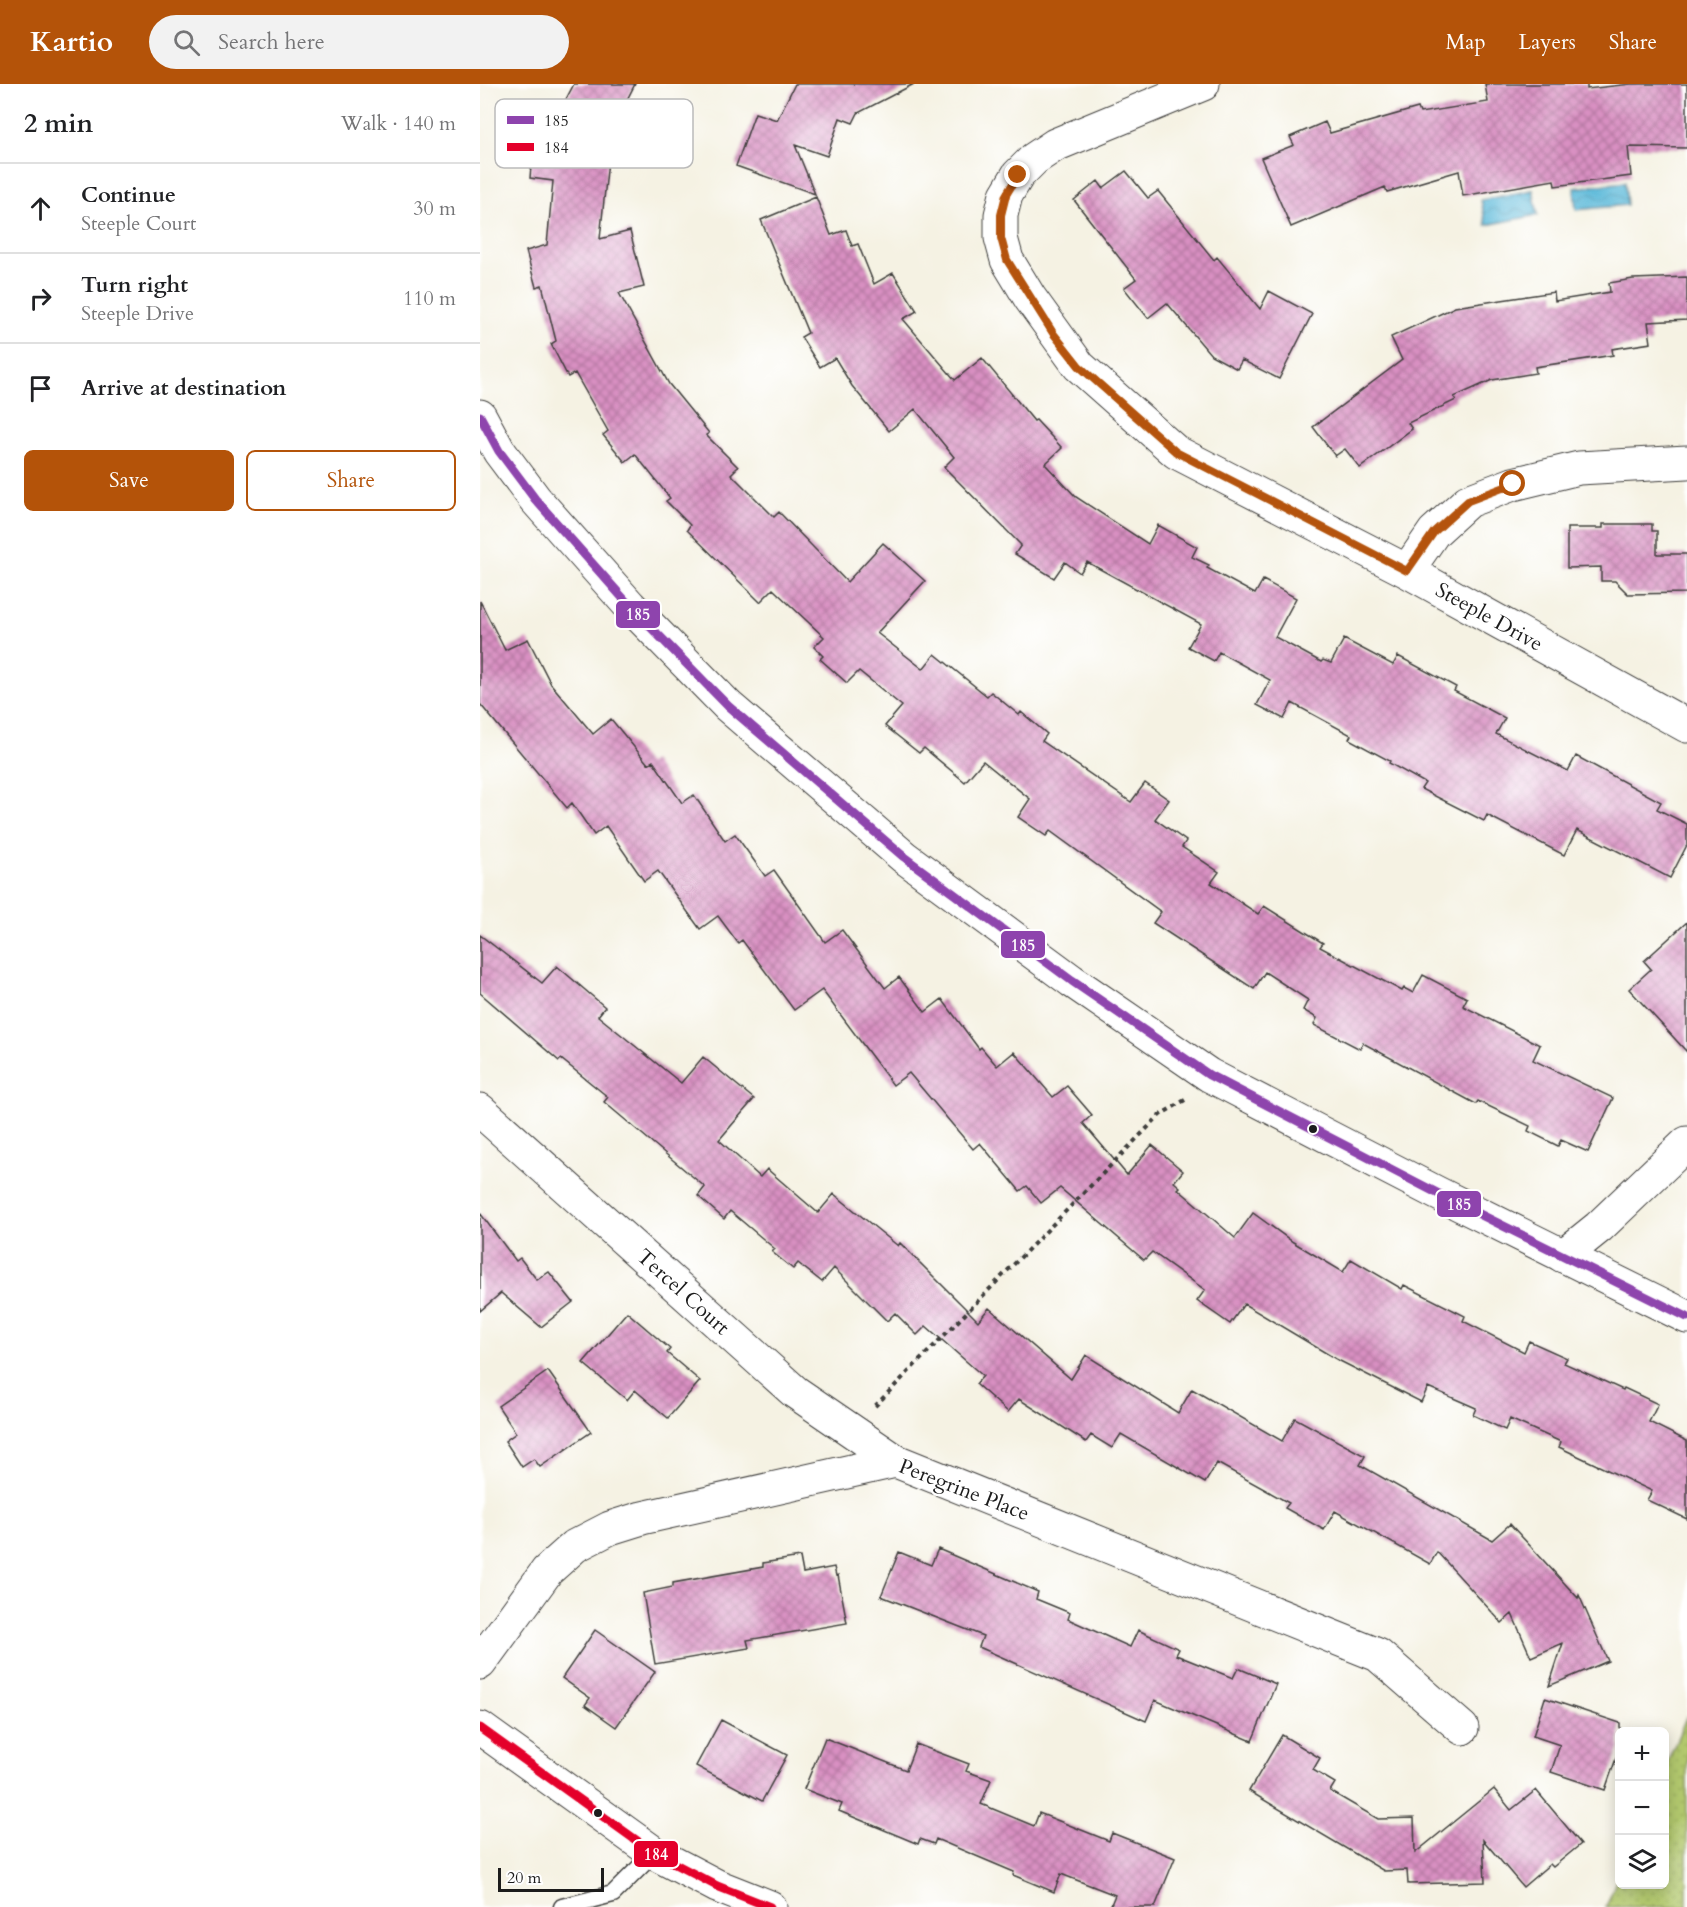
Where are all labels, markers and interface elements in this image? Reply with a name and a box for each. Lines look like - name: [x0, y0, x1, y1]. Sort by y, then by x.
- search box: [149, 15, 569, 69]
- text: Kartio: [30, 23, 113, 61]
- icon: search: [170, 26, 203, 59]
- text: Search here: [218, 27, 325, 57]
- text: Map: [1446, 28, 1486, 57]
- text: Layers: [1519, 28, 1576, 57]
- text: Share: [1609, 28, 1657, 57]
- legend: [495, 99, 693, 168]
- text: 2 min: [24, 106, 93, 141]
- text: Walk · 140 m: [341, 110, 456, 137]
- text: 185: [544, 110, 569, 132]
- text: 184: [544, 137, 569, 159]
- route end: [1004, 161, 1030, 187]
- text: Continue: [81, 180, 176, 210]
- icon: ahead: [24, 192, 57, 225]
- text: 30 m: [413, 195, 456, 222]
- text: Steeple Court: [81, 210, 196, 237]
- text: Turn right: [81, 270, 188, 300]
- icon: right: [24, 282, 57, 315]
- text: 110 m: [403, 285, 456, 312]
- text: Steeple Drive: [81, 300, 194, 327]
- icon: arrive: [24, 372, 57, 405]
- text: Arrive at destination: [81, 373, 286, 403]
- button: Save: [24, 450, 234, 511]
- button: Share: [246, 450, 456, 511]
- route start: [1499, 470, 1525, 496]
- street label: Steeple Drive: [1430, 576, 1548, 658]
- line badge: 185: [615, 600, 661, 629]
- text: 185: [626, 604, 650, 626]
- line badge: 185: [1000, 930, 1046, 959]
- text: 185: [1011, 935, 1035, 957]
- unlabelled marker: [1307, 1123, 1319, 1135]
- line badge: 185: [1436, 1190, 1482, 1218]
- text: 185: [1447, 1194, 1471, 1216]
- street label: Tercel Court: [630, 1242, 736, 1342]
- street label: Peregrine Place: [895, 1452, 1033, 1528]
- map controls: [1615, 1727, 1669, 1889]
- button: +: [1615, 1727, 1669, 1781]
- button: −: [1615, 1781, 1669, 1835]
- unlabelled marker: [592, 1807, 604, 1819]
- button: layers: [1615, 1835, 1669, 1889]
- line badge: 184: [633, 1840, 679, 1868]
- text: 184: [644, 1844, 668, 1866]
- scale bar: [498, 1865, 604, 1892]
- text: 20 m: [507, 1867, 541, 1889]

